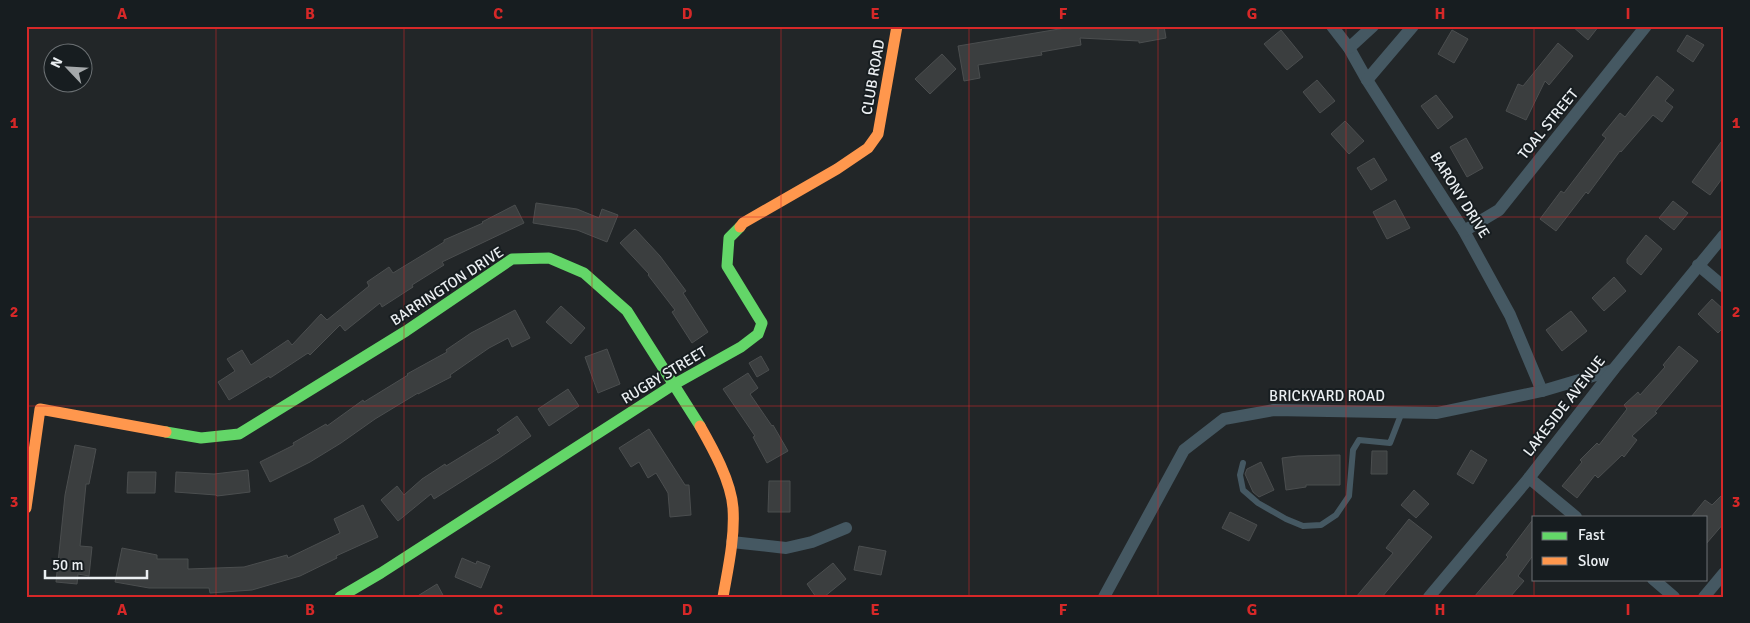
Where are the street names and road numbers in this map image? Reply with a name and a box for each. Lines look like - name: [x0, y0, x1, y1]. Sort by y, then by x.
- street label: CLUB ROAD: [858, 38, 888, 116]
- street label: TOAL STREET: [1514, 85, 1582, 163]
- street label: BARONY DRIVE: [1426, 149, 1494, 241]
- street label: BARRINGTON DRIVE: [387, 243, 507, 329]
- street label: RUGBY STREET: [618, 342, 711, 408]
- street label: LAKESIDE AVENUE: [1519, 352, 1609, 460]
- street label: BRICKYARD ROAD: [1269, 387, 1385, 405]

